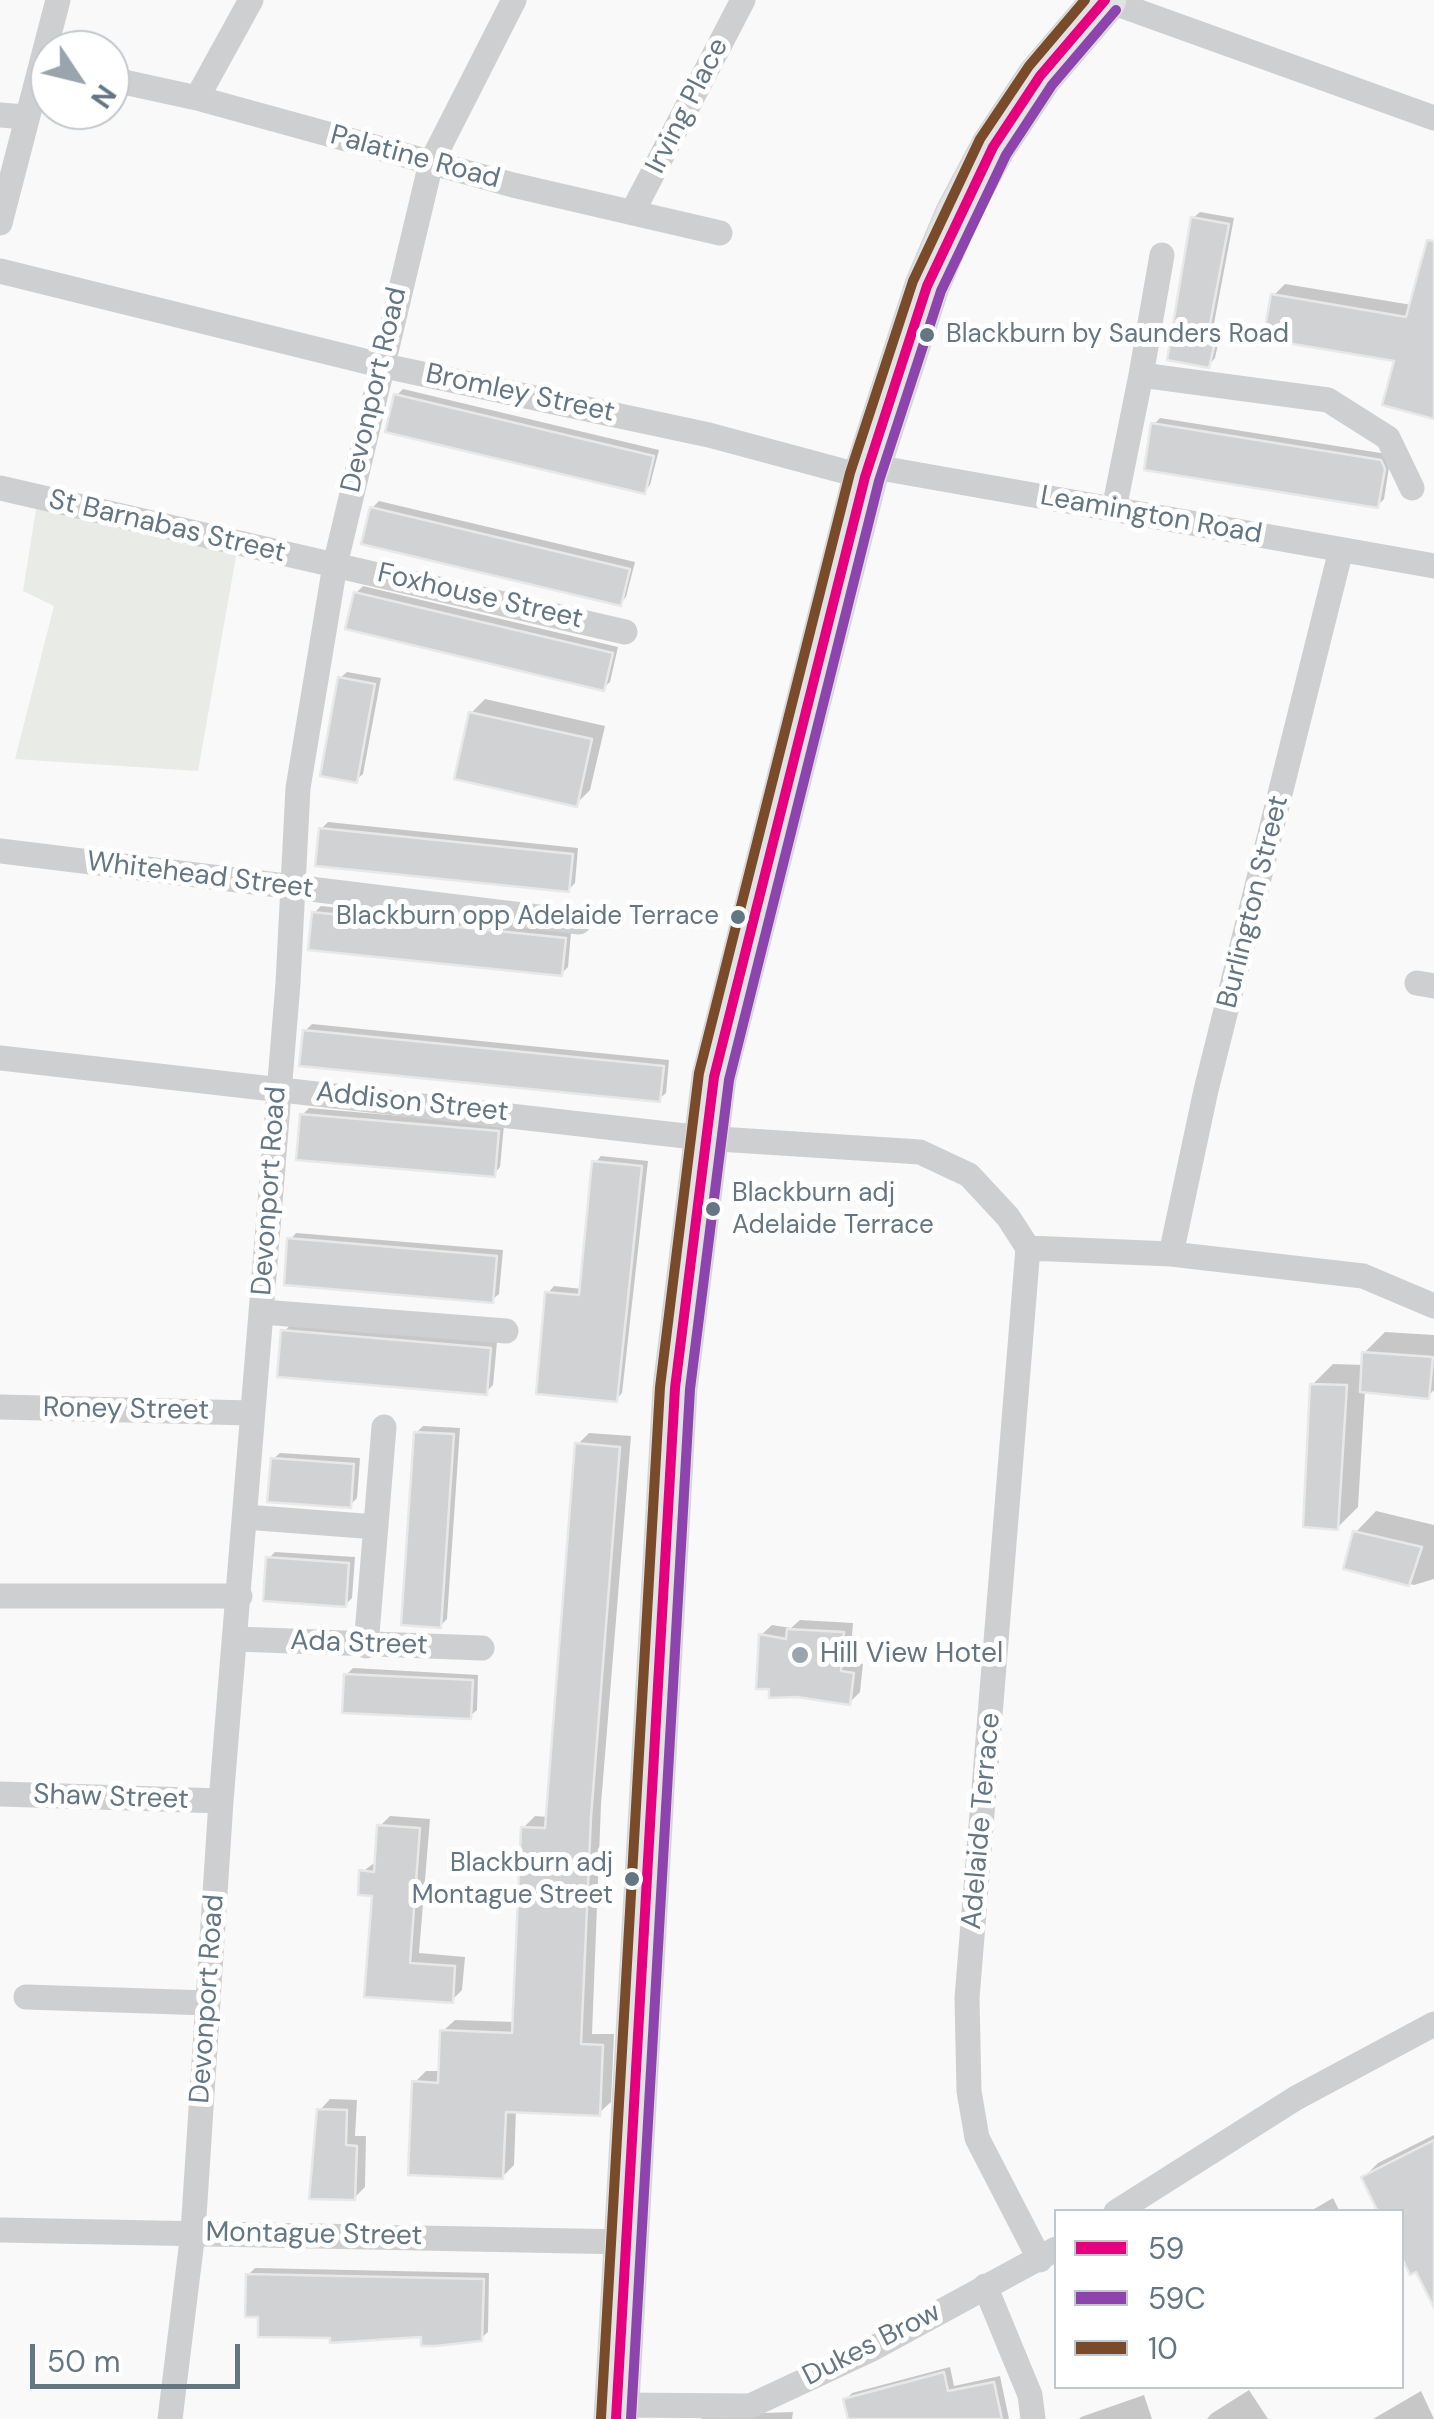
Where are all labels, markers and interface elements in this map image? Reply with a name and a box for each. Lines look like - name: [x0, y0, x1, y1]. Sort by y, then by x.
- north arrow: [30, 30, 130, 130]
- street label: Irving Place: [640, 33, 736, 179]
- text: N: [82, 77, 124, 115]
- street label: Palatine Road: [327, 119, 503, 197]
- street label: Devonport Road: [335, 284, 415, 496]
- place label: Blackburn by Saunders Road: [946, 319, 1289, 351]
- marker: Blackburn by Saunders Road: [917, 325, 937, 345]
- street label: Bromley Street: [422, 358, 618, 430]
- street label: Leamington Road: [1038, 480, 1264, 552]
- street label: St Barnabas Street: [45, 483, 289, 571]
- street label: Foxhouse Street: [374, 557, 586, 637]
- street label: Burlington Street: [1211, 792, 1297, 1012]
- street label: Whitehead Street: [85, 845, 315, 907]
- place label: Blackburn opp Adelaide Terrace: [336, 901, 719, 933]
- marker: Blackburn opp Adelaide Terrace: [728, 907, 748, 927]
- street label: Addison Street: [314, 1076, 510, 1130]
- street label: Devonport Road: [246, 1085, 294, 1297]
- place label: Blackburn adj Adelaide Terrace: [732, 1178, 934, 1240]
- marker: Blackburn adj Adelaide Terrace: [703, 1199, 723, 1219]
- street label: Roney Street: [43, 1392, 209, 1428]
- street label: Ada Street: [290, 1625, 428, 1663]
- place label: Hill View Hotel: [820, 1638, 1003, 1672]
- marker: Hill View Hotel: [789, 1644, 811, 1666]
- street label: Adelaide Terrace: [956, 1711, 1008, 1931]
- street label: Shaw Street: [33, 1778, 189, 1818]
- place label: Blackburn adj Montague Street: [412, 1848, 613, 1910]
- marker: Blackburn adj Montague Street: [622, 1869, 642, 1889]
- street label: Devonport Road: [184, 1893, 232, 2105]
- legend: [1054, 2209, 1404, 2389]
- street label: Montague Street: [205, 2216, 423, 2254]
- text: 59: [1148, 2229, 1184, 2268]
- text: 59C: [1148, 2279, 1206, 2318]
- street label: Dukes Brow: [798, 2296, 946, 2394]
- scale bar: [35, 2324, 245, 2386]
- text: 10: [1148, 2329, 1178, 2368]
- text: 50 m: [47, 2342, 121, 2381]

